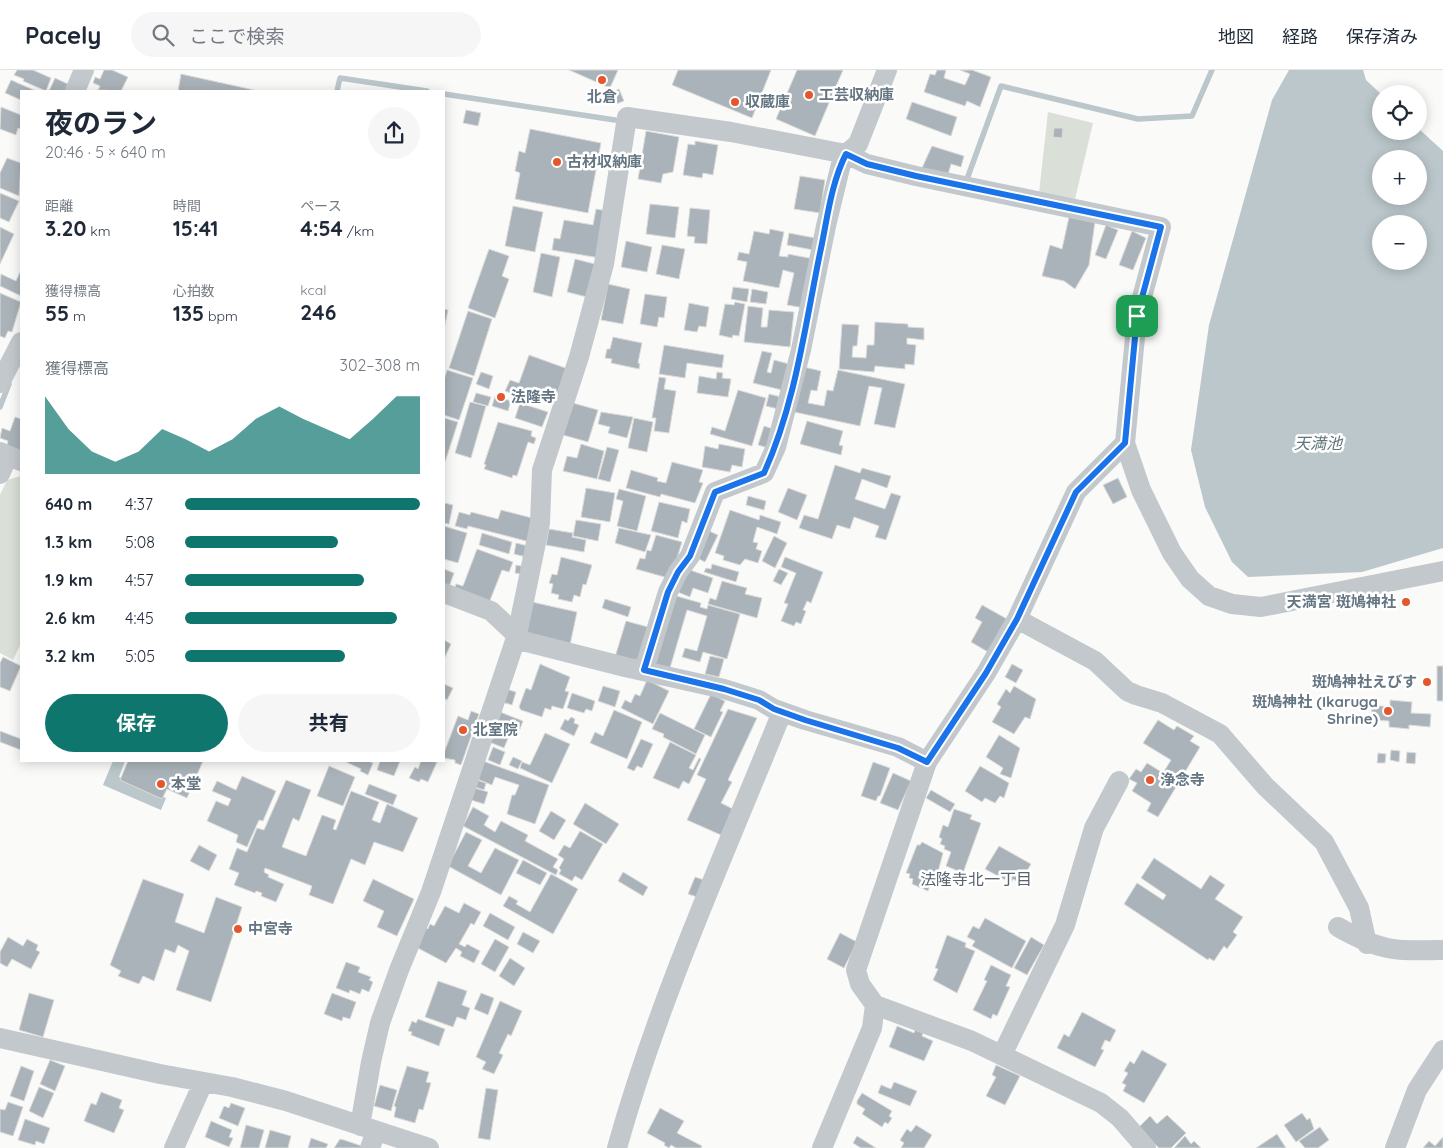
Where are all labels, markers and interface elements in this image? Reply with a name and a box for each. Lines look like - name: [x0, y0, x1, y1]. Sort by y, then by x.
- search box: [131, 12, 481, 57]
- text: Pacely: [25, 20, 101, 50]
- icon: search: [149, 21, 177, 49]
- text: ここで検索: [189, 24, 284, 48]
- text: 地図: [1218, 25, 1254, 48]
- text: 経路: [1282, 25, 1318, 48]
- text: 保存済み: [1346, 25, 1418, 48]
- marker: 北倉: [596, 74, 608, 86]
- place label: 工芸収納庫: [819, 85, 894, 104]
- map controls: [1372, 85, 1427, 270]
- button: locate: [1372, 85, 1427, 140]
- place label: 北倉: [587, 87, 617, 106]
- marker: 工芸収納庫: [803, 89, 815, 101]
- place label: 収蔵庫: [745, 92, 790, 111]
- marker: 収蔵庫: [729, 96, 741, 108]
- text: 夜のラン: [45, 105, 157, 140]
- button: share: [368, 107, 420, 159]
- text: 20:46 · 5 × 640 m: [45, 142, 166, 162]
- button: +: [1372, 150, 1427, 205]
- place label: 古材収納庫: [567, 152, 642, 171]
- marker: 古材収納庫: [551, 156, 563, 168]
- text: 距離: [45, 197, 73, 215]
- text: 時間: [173, 197, 201, 215]
- text: ペース: [300, 197, 342, 215]
- text: 3.20: [45, 215, 86, 241]
- text: 15:41: [173, 215, 219, 241]
- text: 4:54: [300, 215, 343, 241]
- button: −: [1372, 215, 1427, 270]
- text: km: [86, 222, 110, 240]
- text: /km: [343, 222, 374, 240]
- text: kcal: [300, 281, 326, 299]
- text: 獲得標高: [45, 282, 101, 300]
- text: 心拍数: [173, 282, 215, 300]
- pin: [1116, 295, 1158, 337]
- text: 246: [300, 299, 336, 325]
- text: 55: [45, 300, 69, 326]
- text: 135: [173, 300, 204, 326]
- icon: arrive: [1123, 302, 1151, 330]
- text: m: [69, 307, 86, 325]
- text: bpm: [204, 307, 238, 325]
- text: 302–308 m: [340, 355, 420, 375]
- text: 獲得標高: [45, 358, 109, 378]
- place label: 法隆寺: [511, 387, 556, 406]
- marker: 法隆寺: [495, 391, 507, 403]
- water label: 天満池: [1294, 433, 1344, 453]
- text: 640 m: [45, 494, 92, 514]
- text: 4:37: [125, 494, 153, 514]
- text: 1.3 km: [45, 532, 92, 552]
- text: 5:08: [125, 532, 155, 552]
- text: 1.9 km: [45, 570, 93, 590]
- text: 4:57: [125, 570, 153, 590]
- place label: 天満宮 斑鳩神社: [1287, 592, 1396, 611]
- marker: 天満宮 斑鳩神社: [1400, 596, 1412, 608]
- text: 2.6 km: [45, 608, 95, 628]
- text: 4:45: [125, 608, 154, 628]
- text: 3.2 km: [45, 646, 95, 666]
- text: 5:05: [125, 646, 155, 666]
- place label: 斑鳩神社えびす: [1312, 672, 1417, 691]
- marker: 斑鳩神社えびす: [1421, 676, 1433, 688]
- place label: 斑鳩神社 (Ikaruga Shrine): [1252, 692, 1378, 728]
- button: 保存: [45, 694, 228, 752]
- button: 共有: [238, 694, 420, 752]
- marker: 斑鳩神社 (Ikaruga Shrine): [1382, 705, 1394, 717]
- place label: 北室院: [473, 720, 518, 739]
- marker: 北室院: [457, 724, 469, 736]
- place label: 浄念寺: [1160, 770, 1205, 789]
- place label: 本堂: [171, 774, 201, 793]
- marker: 浄念寺: [1144, 774, 1156, 786]
- marker: 本堂: [155, 778, 167, 790]
- district label: 法隆寺北一丁目: [920, 869, 1032, 889]
- place label: 中宮寺: [248, 919, 293, 938]
- marker: 中宮寺: [232, 923, 244, 935]

